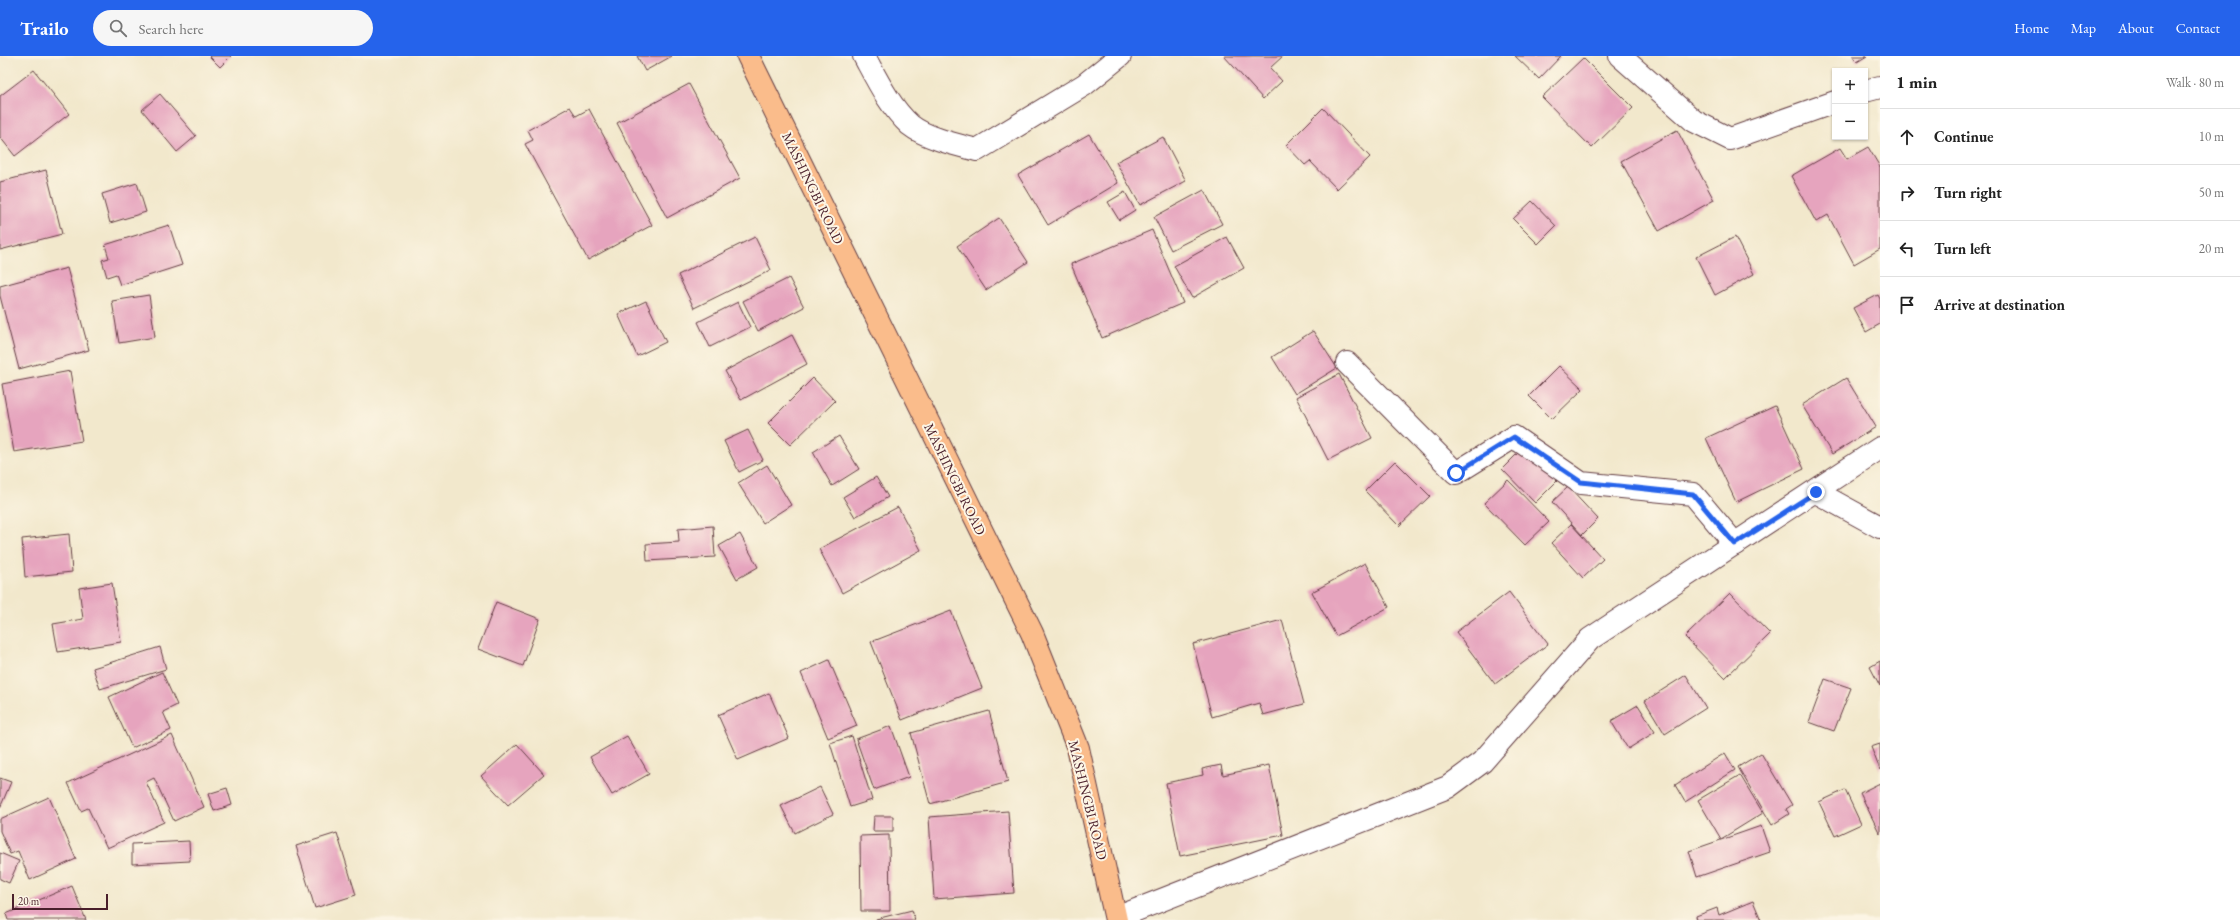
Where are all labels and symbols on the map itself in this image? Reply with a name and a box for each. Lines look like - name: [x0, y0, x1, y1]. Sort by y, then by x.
- street label: MASHINGBI ROAD: [778, 129, 848, 247]
- street label: MASHINGBI ROAD: [920, 420, 990, 538]
- route start: [1447, 464, 1465, 482]
- route end: [1807, 483, 1825, 501]
- street label: MASHINGBI ROAD: [1064, 738, 1112, 862]
- scale bar: [12, 892, 108, 911]

